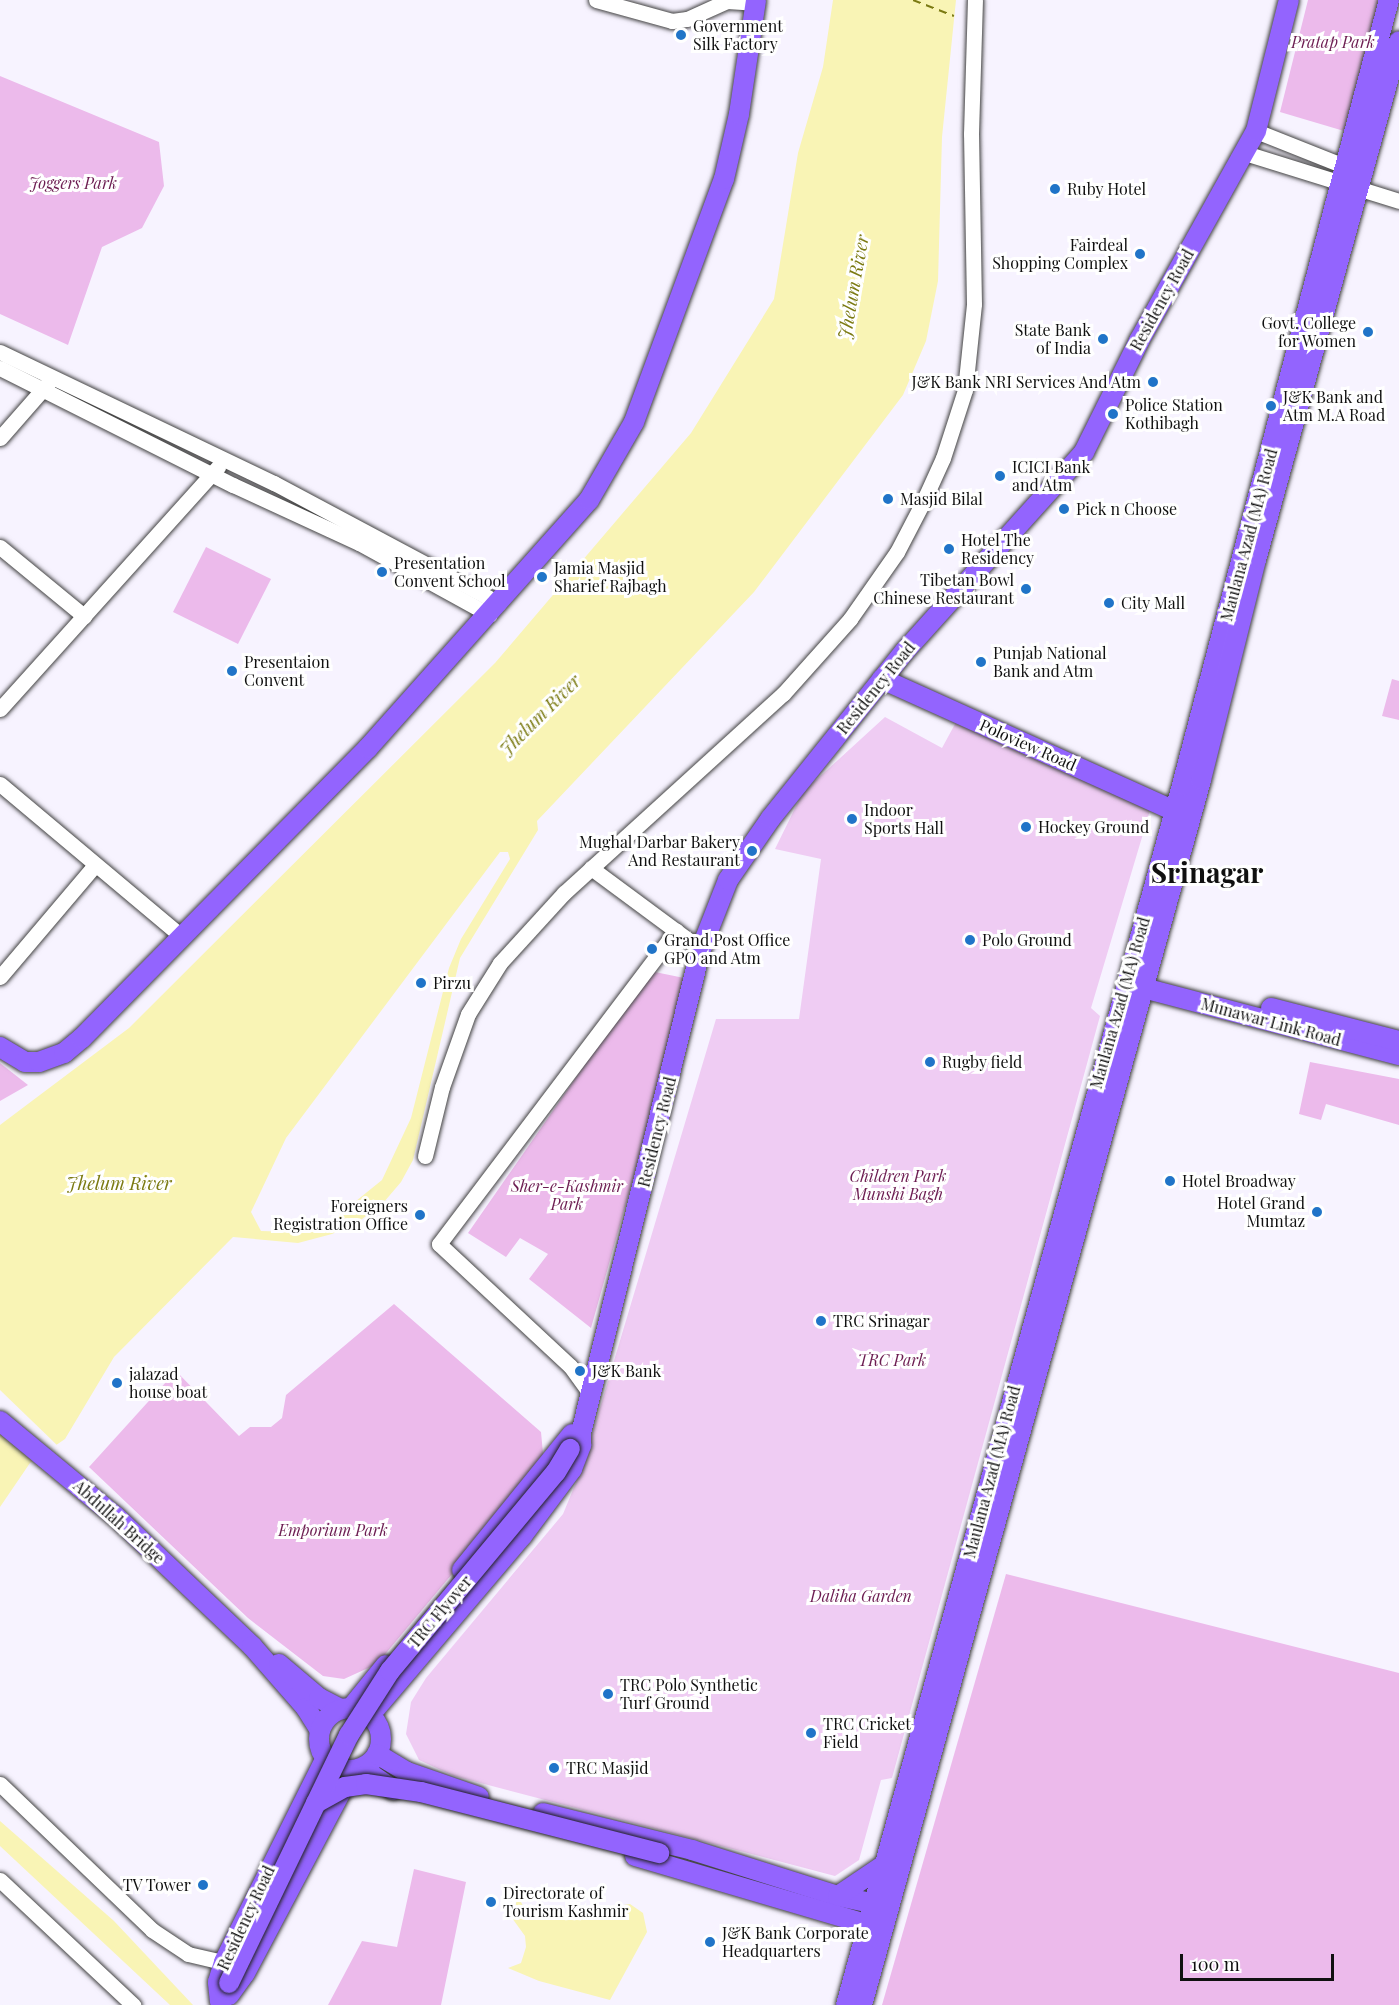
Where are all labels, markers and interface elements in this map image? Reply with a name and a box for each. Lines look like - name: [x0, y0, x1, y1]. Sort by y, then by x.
- place label: Government Silk Factory: [693, 16, 783, 54]
- marker: Government Silk Factory: [674, 28, 688, 42]
- park label: Pratap Park: [1291, 32, 1375, 52]
- park label: Joggers Park: [29, 173, 117, 193]
- place label: Ruby Hotel: [1067, 179, 1147, 199]
- marker: Ruby Hotel: [1048, 182, 1062, 196]
- water label: Jhelum River: [833, 233, 873, 341]
- place label: Fairdeal Shopping Complex: [992, 235, 1128, 273]
- street label: Residency Road: [1126, 246, 1198, 354]
- marker: Fairdeal Shopping Complex: [1133, 247, 1147, 261]
- place label: Govt. College for Women: [1262, 313, 1356, 351]
- place label: State Bank of India: [1015, 320, 1091, 358]
- marker: Govt. College for Women: [1361, 325, 1375, 339]
- marker: State Bank of India: [1096, 332, 1110, 346]
- place label: J&K Bank NRI Services And Atm: [910, 372, 1141, 392]
- marker: J&K Bank NRI Services And Atm: [1146, 375, 1160, 389]
- place label: J&K Bank and Atm M.A Road: [1283, 387, 1385, 425]
- place label: Police Station Kothibagh: [1125, 395, 1223, 433]
- marker: J&K Bank and Atm M.A Road: [1264, 399, 1278, 413]
- marker: Police Station Kothibagh: [1106, 407, 1120, 421]
- street label: Maulana Azad (MA) Road: [1217, 446, 1281, 624]
- place label: ICICI Bank and Atm: [1012, 457, 1090, 495]
- marker: ICICI Bank and Atm: [993, 469, 1007, 483]
- place label: Masjid Bilal: [900, 489, 983, 509]
- marker: Masjid Bilal: [881, 492, 895, 506]
- place label: Pick n Choose: [1076, 499, 1177, 519]
- marker: Pick n Choose: [1057, 502, 1071, 516]
- place label: Hotel The Residency: [961, 530, 1034, 568]
- marker: Hotel The Residency: [942, 542, 956, 556]
- place label: Presentation Convent School: [394, 553, 506, 591]
- place label: Jamia Masjid Sharief Rajbagh: [554, 558, 667, 596]
- marker: Presentation Convent School: [375, 565, 389, 579]
- marker: Jamia Masjid Sharief Rajbagh: [535, 570, 549, 584]
- place label: Tibetan Bowl Chinese Restaurant: [873, 570, 1014, 608]
- marker: Tibetan Bowl Chinese Restaurant: [1019, 582, 1033, 596]
- place label: City Mall: [1121, 593, 1185, 613]
- marker: City Mall: [1102, 596, 1116, 610]
- street label: Residency Road: [833, 638, 919, 738]
- place label: Punjab National Bank and Atm: [993, 643, 1107, 681]
- place label: Presentaion Convent: [244, 652, 330, 690]
- marker: Punjab National Bank and Atm: [974, 655, 988, 669]
- marker: Presentaion Convent: [225, 664, 239, 678]
- water label: Jhelum River: [495, 670, 585, 760]
- street label: Poloview Road: [977, 715, 1079, 775]
- place label: Indoor Sports Hall: [864, 800, 944, 838]
- marker: Indoor Sports Hall: [845, 812, 859, 826]
- place label: Hockey Ground: [1038, 817, 1150, 837]
- marker: Hockey Ground: [1019, 820, 1033, 834]
- place label: Mughal Darbar Bakery And Restaurant: [579, 832, 740, 870]
- marker: Mughal Darbar Bakery And Restaurant: [745, 844, 759, 858]
- district label: Srinagar: [1151, 855, 1263, 889]
- street label: Maulana Azad (MA) Road: [1086, 915, 1154, 1091]
- place label: Grand Post Office GPO and Atm: [664, 930, 791, 968]
- place label: Polo Ground: [982, 930, 1072, 950]
- marker: Polo Ground: [963, 933, 977, 947]
- marker: Grand Post Office GPO and Atm: [645, 942, 659, 956]
- place label: Pirzu: [433, 973, 471, 993]
- marker: Pirzu: [414, 976, 428, 990]
- street label: Munawar Link Road: [1199, 994, 1343, 1050]
- place label: Rugby field: [942, 1052, 1023, 1072]
- marker: Rugby field: [923, 1055, 937, 1069]
- street label: Residency Road: [634, 1075, 680, 1189]
- park label: Children Park Munshi Bagh: [850, 1166, 946, 1204]
- place label: Hotel Broadway: [1182, 1171, 1296, 1191]
- water label: Jhelum River: [66, 1172, 172, 1194]
- marker: Hotel Broadway: [1163, 1174, 1177, 1188]
- park label: Sher-e-Kashmir Park: [511, 1176, 623, 1214]
- place label: Hotel Grand Mumtaz: [1217, 1193, 1305, 1231]
- place label: Foreigners Registration Office: [273, 1196, 408, 1234]
- marker: Hotel Grand Mumtaz: [1310, 1205, 1324, 1219]
- marker: Foreigners Registration Office: [413, 1208, 427, 1222]
- place label: TRC Srinagar: [833, 1311, 930, 1331]
- marker: TRC Srinagar: [814, 1314, 828, 1328]
- park label: TRC Park: [858, 1350, 926, 1370]
- place label: J&K Bank: [592, 1361, 661, 1381]
- place label: jalazad house boat: [129, 1364, 207, 1402]
- marker: J&K Bank: [573, 1364, 587, 1378]
- marker: jalazad house boat: [110, 1376, 124, 1390]
- street label: Maulana Azad (MA) Road: [960, 1383, 1024, 1561]
- street label: Abdullah Bridge: [70, 1476, 168, 1568]
- park label: Emporium Park: [278, 1520, 388, 1540]
- street label: TRC Flyover: [404, 1572, 476, 1652]
- park label: Daliha Garden: [810, 1586, 912, 1606]
- place label: TRC Polo Synthetic Turf Ground: [620, 1675, 758, 1713]
- marker: TRC Polo Synthetic Turf Ground: [601, 1687, 615, 1701]
- place label: TRC Cricket Field: [823, 1714, 911, 1752]
- marker: TRC Cricket Field: [804, 1726, 818, 1740]
- place label: TRC Masjid: [566, 1758, 649, 1778]
- marker: TRC Masjid: [547, 1761, 561, 1775]
- street label: Residency Road: [213, 1863, 279, 1973]
- place label: TV Tower: [122, 1875, 191, 1895]
- marker: TV Tower: [196, 1878, 210, 1892]
- place label: Directorate of Tourism Kashmir: [503, 1883, 628, 1921]
- marker: Directorate of Tourism Kashmir: [484, 1895, 498, 1909]
- place label: J&K Bank Corporate Headquarters: [722, 1923, 869, 1961]
- marker: J&K Bank Corporate Headquarters: [703, 1935, 717, 1949]
- scale bar: [1183, 1942, 1338, 1980]
- text: 100 m: [1191, 1952, 1240, 1976]

